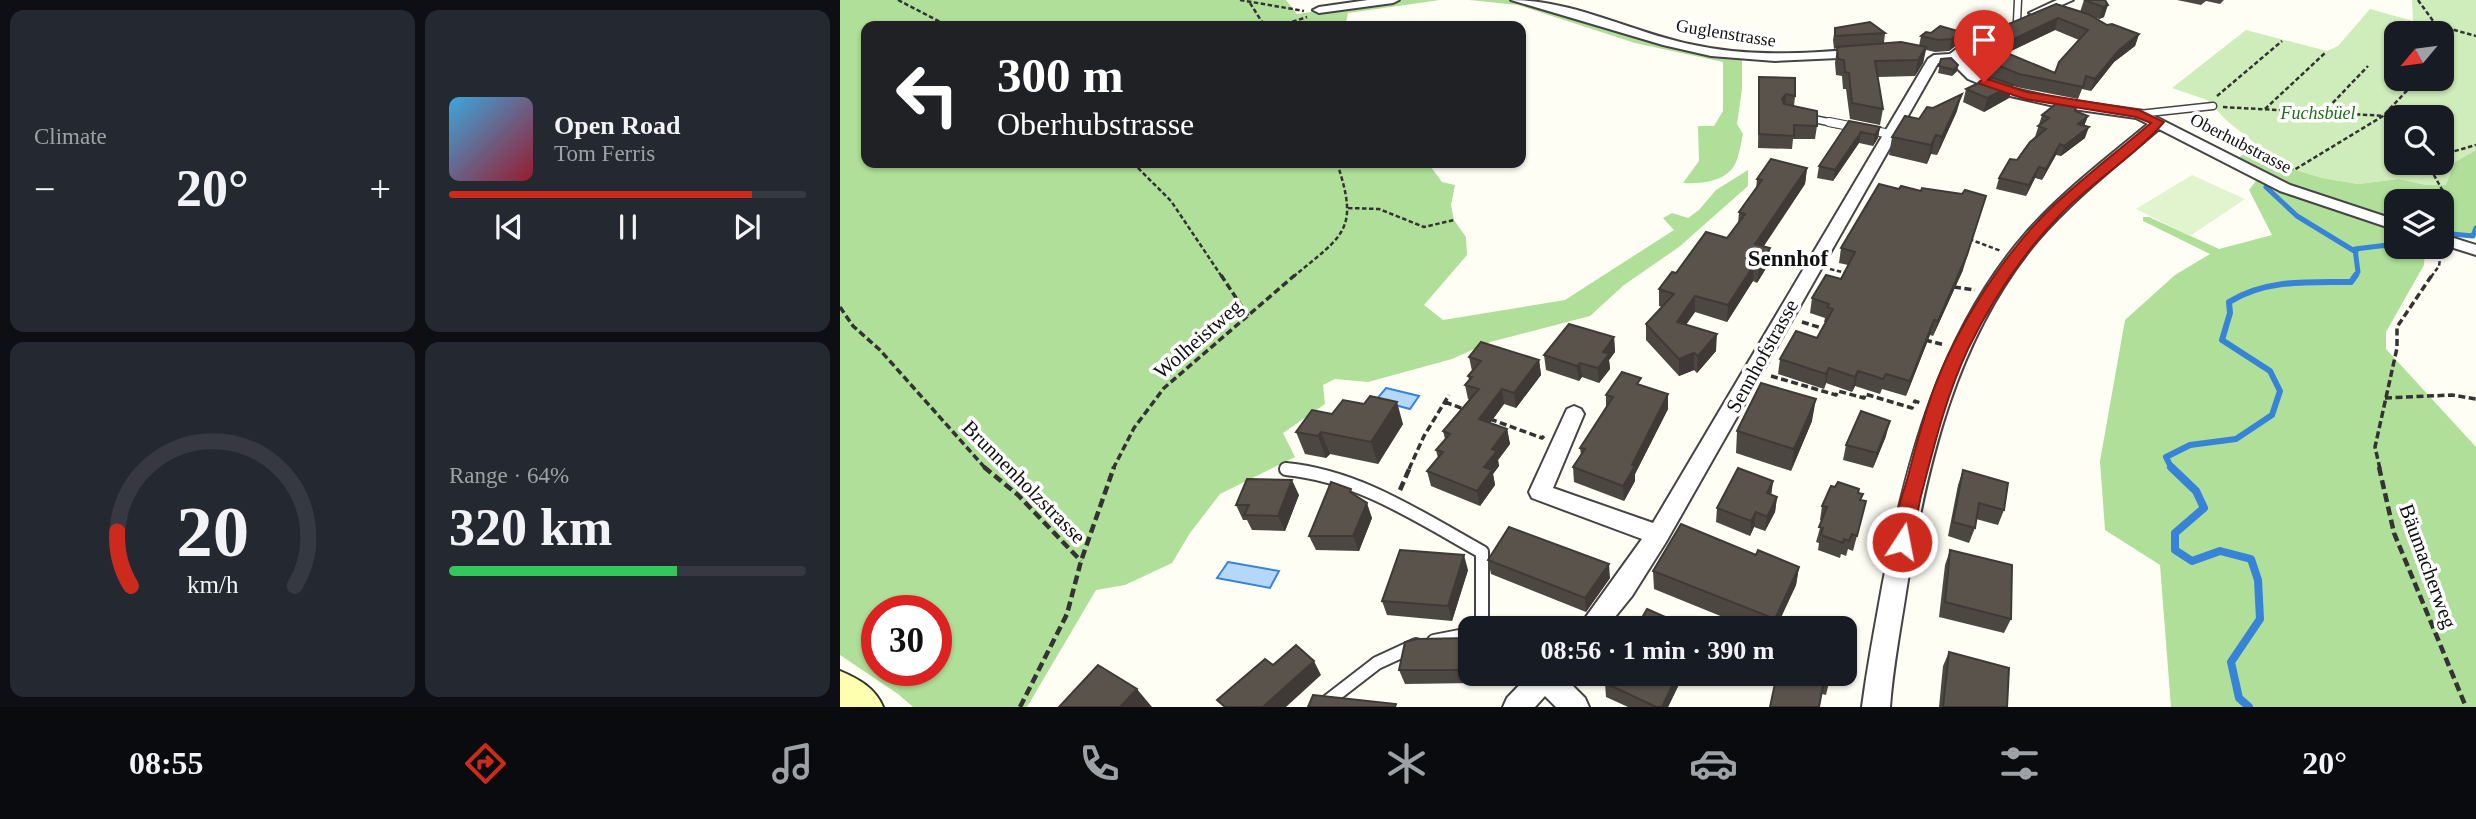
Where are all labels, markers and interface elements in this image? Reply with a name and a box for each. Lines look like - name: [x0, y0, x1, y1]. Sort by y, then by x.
- pin: [1954, 10, 2014, 82]
- street label: Guglenstrasse: [1675, 15, 1777, 51]
- icon: arrive: [1965, 21, 2003, 59]
- north arrow: [2384, 21, 2454, 91]
- map controls: [2384, 21, 2454, 259]
- text: 300 m: [997, 48, 1124, 103]
- icon: left: [882, 49, 973, 140]
- park label: Fuchsbüel: [2280, 103, 2355, 123]
- button: search: [2384, 105, 2454, 175]
- text: Oberhubstrasse: [997, 106, 1194, 142]
- street label: Oberhubstrasse: [2187, 109, 2295, 177]
- text: Open Road: [554, 111, 680, 140]
- text: Climate: [34, 124, 107, 149]
- text: Tom Ferris: [554, 141, 655, 166]
- text: 20°: [176, 160, 249, 217]
- text: −: [34, 168, 55, 210]
- text: +: [370, 168, 391, 210]
- button: layers: [2384, 189, 2454, 259]
- icon: previous: [490, 208, 528, 246]
- icon: pause: [609, 208, 647, 246]
- icon: next: [728, 208, 766, 246]
- district label: Sennhof: [1748, 246, 1829, 271]
- street label: Wolheistweg: [1149, 294, 1247, 384]
- street label: Sennhofstrasse: [1721, 295, 1803, 417]
- street label: Brunnenholzstrasse: [957, 415, 1091, 549]
- text: Range · 64%: [449, 463, 569, 488]
- text: 20: [176, 491, 249, 572]
- text: 320 km: [449, 499, 612, 556]
- street label: Bäumacherweg: [2394, 501, 2462, 632]
- position arrow: [1865, 505, 1939, 579]
- text: km/h: [187, 570, 239, 597]
- speed limit sign: 30: [861, 595, 952, 686]
- text: 08:56 · 1 min · 390 m: [1541, 636, 1775, 665]
- icon: directions: [461, 739, 510, 788]
- icon: music: [768, 739, 817, 788]
- icon: phone: [1075, 739, 1124, 788]
- icon: climate: [1382, 739, 1431, 788]
- icon: car: [1689, 739, 1738, 788]
- icon: filters: [1995, 739, 2044, 788]
- text: 08:55: [129, 745, 204, 781]
- text: 20°: [2302, 745, 2347, 781]

